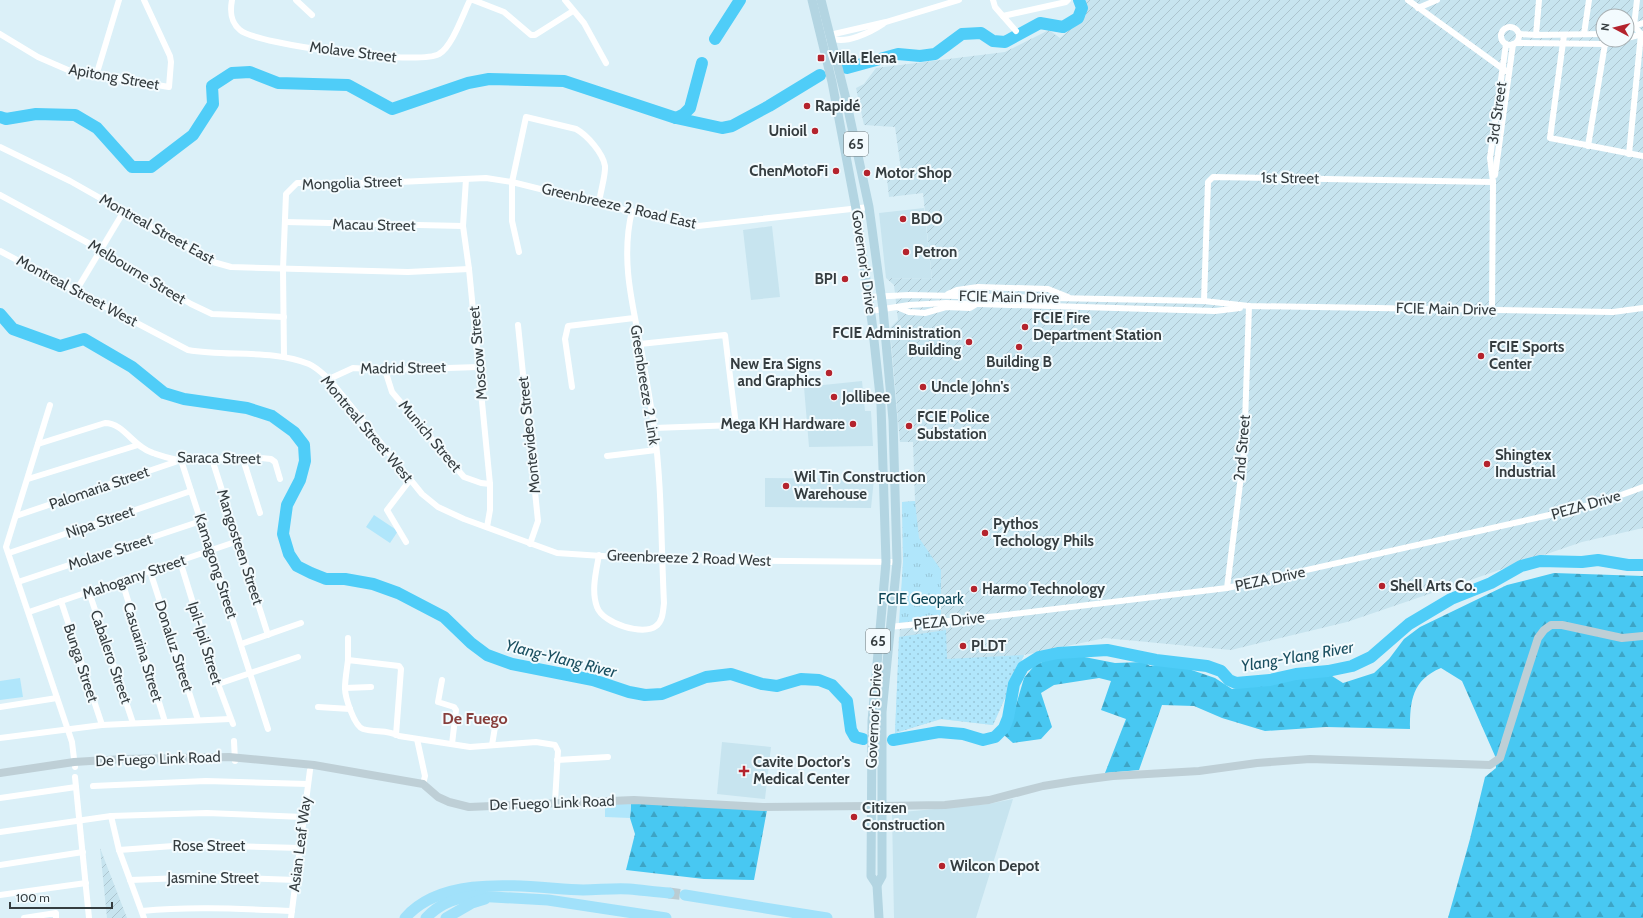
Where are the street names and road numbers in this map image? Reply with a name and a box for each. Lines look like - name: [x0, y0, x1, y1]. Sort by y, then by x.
- street label: Molave Street: [308, 38, 398, 66]
- street label: Apitong Street: [67, 60, 161, 94]
- street label: 3rd Street: [1484, 81, 1510, 145]
- road number: 65: [844, 132, 868, 156]
- street label: 1st Street: [1261, 168, 1319, 188]
- street label: Mongolia Street: [302, 172, 402, 194]
- street label: Greenbreeze 2 Road East: [540, 179, 698, 233]
- street label: Montreal Street East: [96, 190, 218, 268]
- street label: Governor's Drive: [848, 209, 880, 315]
- street label: Macau Street: [332, 215, 416, 235]
- street label: Melbourne Street: [85, 236, 189, 308]
- street label: Montreal Street West: [13, 252, 141, 330]
- street label: FCIE Main Drive: [959, 287, 1060, 307]
- street label: FCIE Main Drive: [1396, 299, 1497, 319]
- street label: Moscow Street: [465, 305, 491, 401]
- street label: Greenbreeze 2 Link: [627, 324, 663, 447]
- street label: Madrid Street: [360, 358, 446, 378]
- street label: Montreal Street West: [317, 372, 417, 486]
- street label: Montevideo Street: [514, 375, 544, 495]
- street label: Munich Street: [395, 396, 465, 476]
- street label: 2nd Street: [1230, 414, 1254, 482]
- street label: Saraca Street: [177, 448, 261, 468]
- street label: Palomaria Street: [47, 462, 151, 514]
- street label: PEZA Drive: [1549, 486, 1623, 523]
- street label: Mangosteen Street: [213, 487, 267, 607]
- street label: Nipa Street: [63, 502, 137, 542]
- street label: Kamagong Street: [191, 511, 241, 621]
- street label: Molave Street: [66, 530, 154, 574]
- street label: Greenbreeze 2 Road West: [607, 546, 771, 570]
- street label: Mahogany Street: [80, 551, 188, 603]
- street label: PEZA Drive: [1233, 563, 1307, 595]
- street label: Donaluz Street: [151, 598, 197, 694]
- street label: Ipil-Ipil Street: [184, 599, 226, 687]
- street label: Casuarina Street: [119, 600, 167, 704]
- street label: Cabalero Street: [87, 608, 135, 706]
- street label: PEZA Drive: [913, 608, 986, 634]
- street label: Bunga Street: [60, 621, 102, 705]
- road number: 65: [866, 629, 890, 653]
- street label: Governor's Drive: [862, 663, 886, 769]
- street label: De Fuego Link Road: [95, 748, 221, 770]
- street label: De Fuego Link Road: [489, 792, 615, 814]
- street label: Asian Leaf Way: [285, 795, 315, 893]
- street label: Rose Street: [173, 837, 245, 855]
- street label: Jasmine Street: [166, 869, 259, 887]

